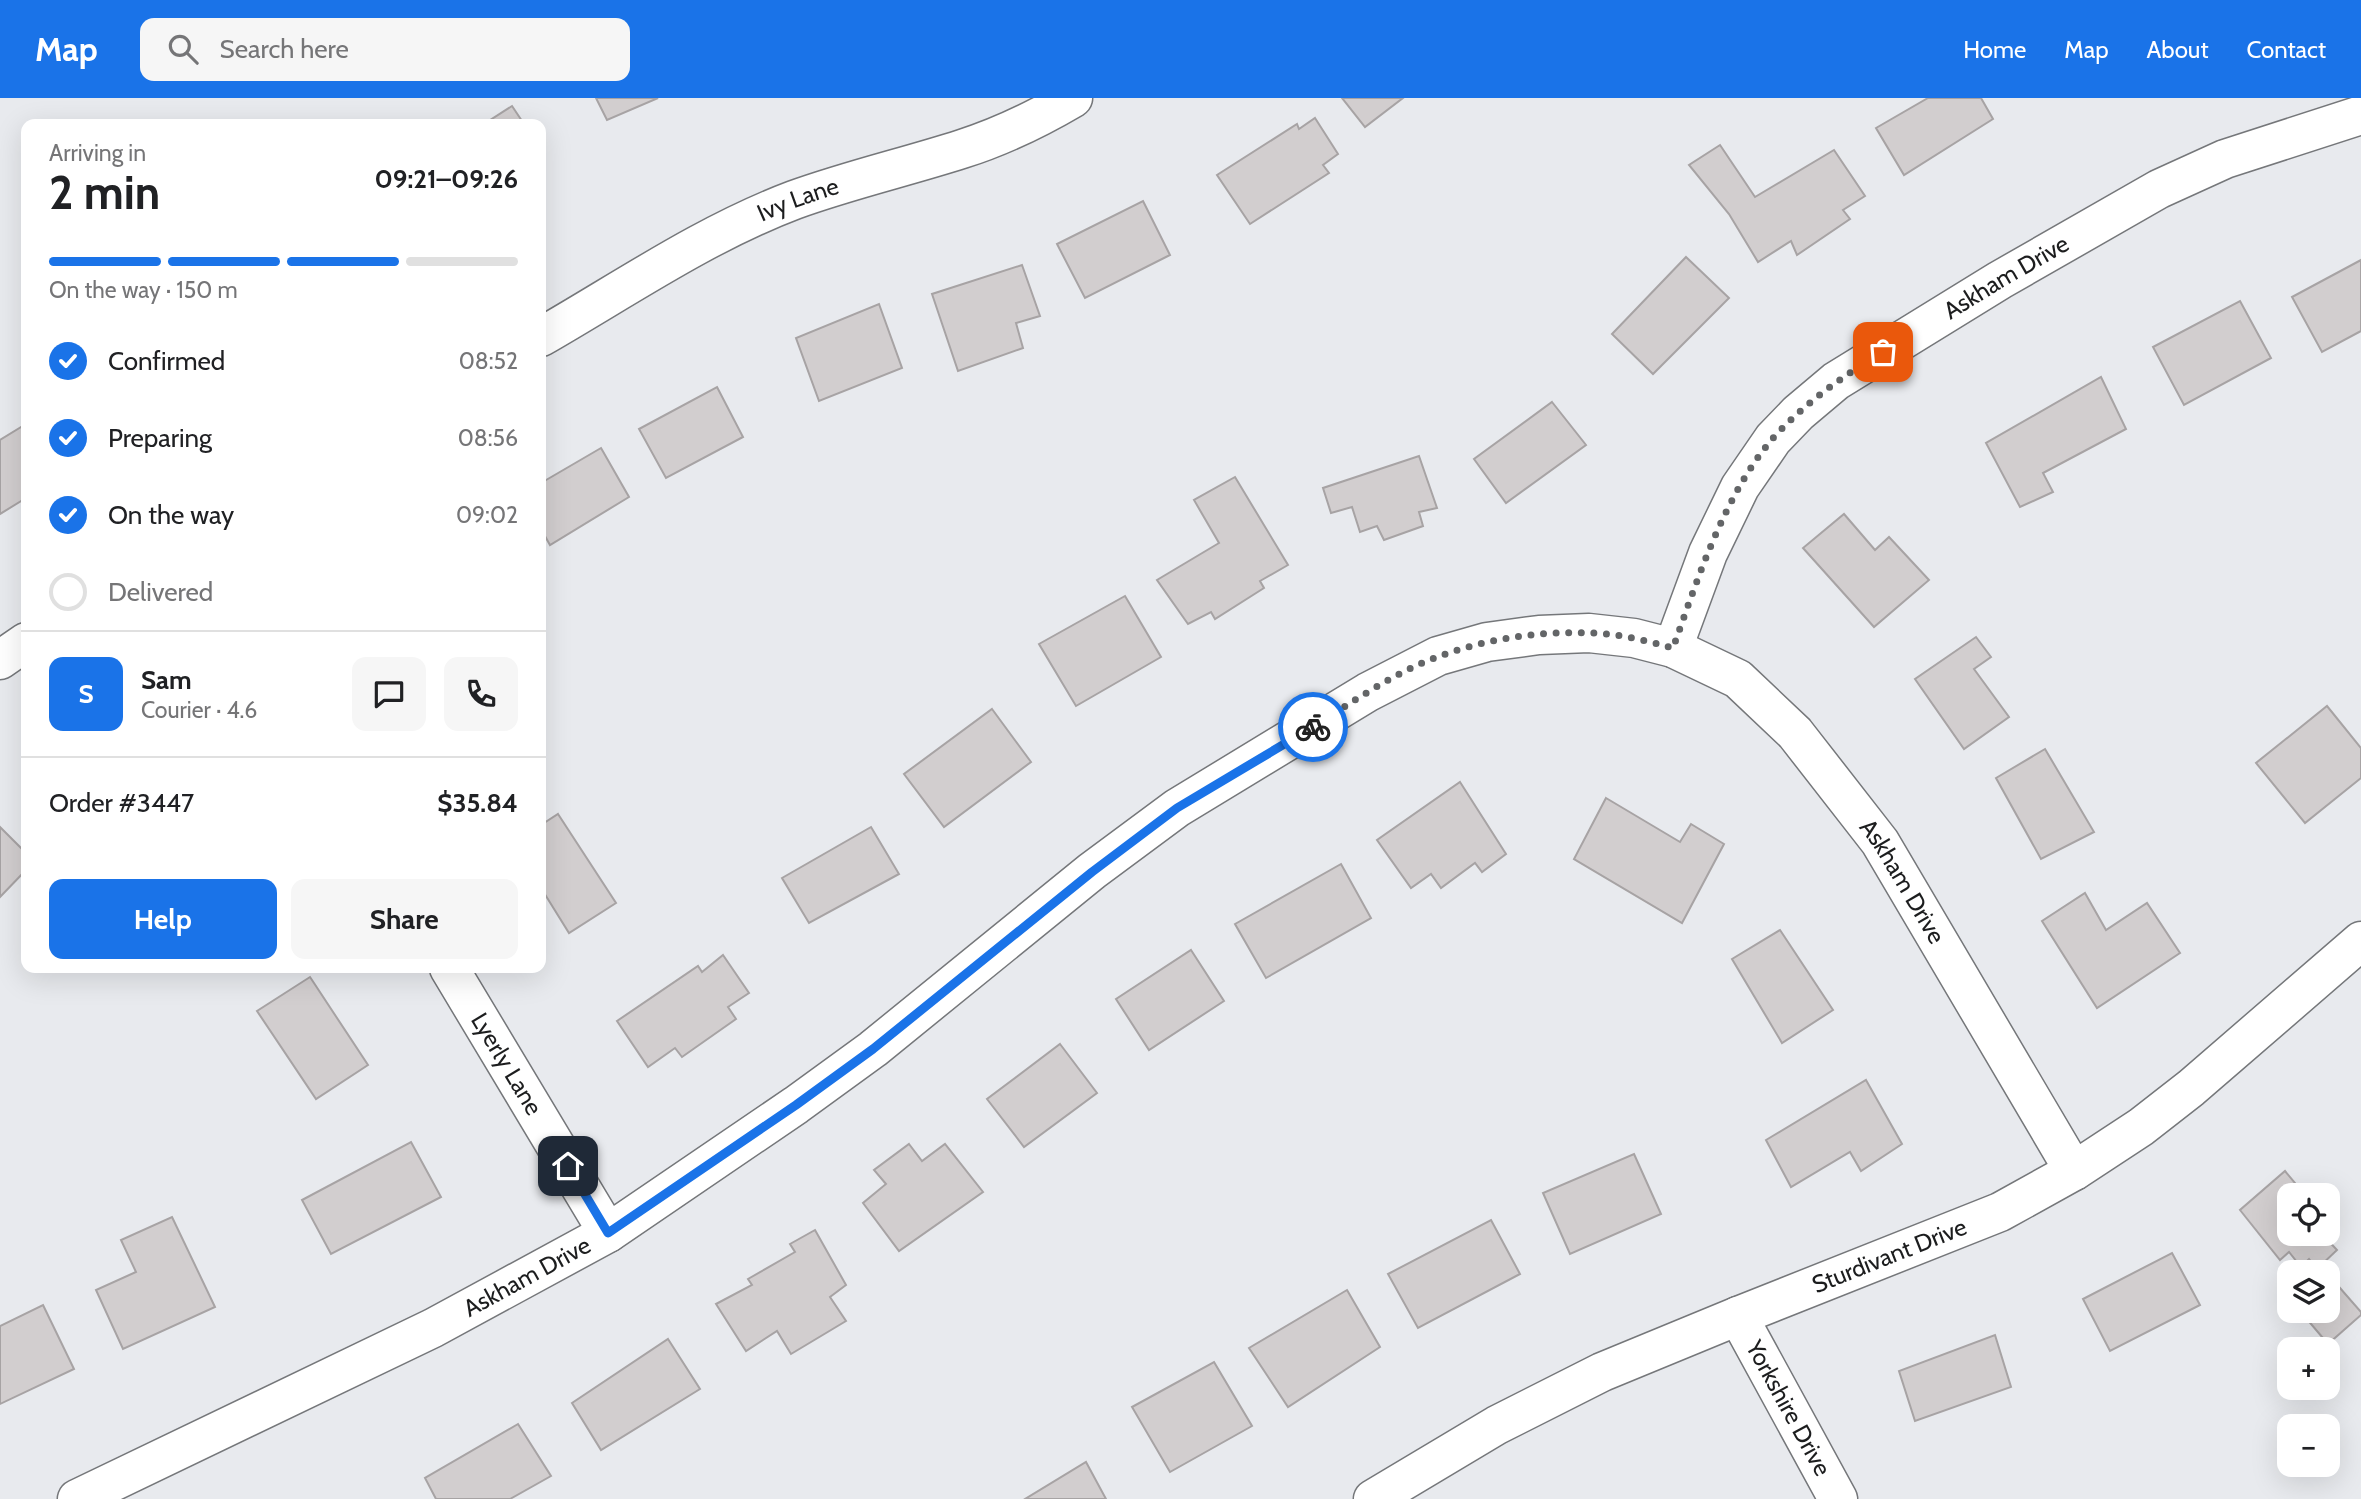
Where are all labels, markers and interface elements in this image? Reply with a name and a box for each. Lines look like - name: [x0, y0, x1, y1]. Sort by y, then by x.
- search box: [140, 18, 630, 81]
- text: Map: [35, 29, 98, 69]
- icon: search: [164, 30, 202, 68]
- text: Search here: [220, 33, 349, 65]
- text: Home: [1963, 35, 2026, 64]
- text: Map: [2064, 35, 2109, 64]
- text: About: [2147, 35, 2209, 64]
- text: Contact: [2247, 35, 2326, 64]
- text: Arriving in: [49, 139, 146, 167]
- text: 09:21–09:26: [374, 163, 518, 195]
- text: 2 min: [49, 165, 160, 221]
- street label: Ivy Lane: [752, 171, 842, 227]
- street label: Askham Drive: [1938, 229, 2074, 325]
- text: On the way · 150 m: [49, 276, 238, 304]
- pin: [1853, 322, 1913, 382]
- icon: bag: [1864, 333, 1902, 371]
- icon: check: [49, 342, 87, 380]
- text: Confirmed: [108, 345, 225, 377]
- text: 08:52: [459, 347, 518, 375]
- icon: check: [49, 419, 87, 457]
- text: Preparing: [108, 422, 212, 454]
- text: 08:56: [458, 424, 518, 452]
- icon: check: [49, 496, 87, 534]
- text: On the way: [108, 499, 234, 531]
- text: 09:02: [456, 501, 518, 529]
- text: Delivered: [108, 576, 213, 608]
- button: chat: [352, 657, 426, 731]
- button: phone: [444, 657, 518, 731]
- text: Sam: [141, 664, 192, 696]
- text: S: [78, 678, 94, 710]
- courier: [1278, 692, 1348, 762]
- text: Courier · 4.6: [141, 696, 257, 724]
- icon: bike: [1294, 708, 1332, 746]
- text: Order #3447: [49, 787, 194, 819]
- text: $35.84: [437, 787, 518, 819]
- street label: Askham Drive: [1854, 813, 1952, 949]
- button: Help: [49, 879, 277, 959]
- button: Share: [291, 879, 518, 959]
- street label: Lyerly Lane: [465, 1007, 549, 1120]
- pin: [538, 1136, 598, 1196]
- icon: home: [549, 1147, 587, 1185]
- map controls: [2277, 1183, 2340, 1477]
- button: locate: [2277, 1183, 2340, 1246]
- street label: Sturdivant Drive: [1808, 1212, 1971, 1299]
- street label: Askham Drive: [458, 1230, 595, 1323]
- button: layers: [2277, 1260, 2340, 1323]
- street label: Yorkshire Drive: [1740, 1334, 1837, 1481]
- button: +: [2277, 1337, 2340, 1400]
- button: −: [2277, 1414, 2340, 1477]

